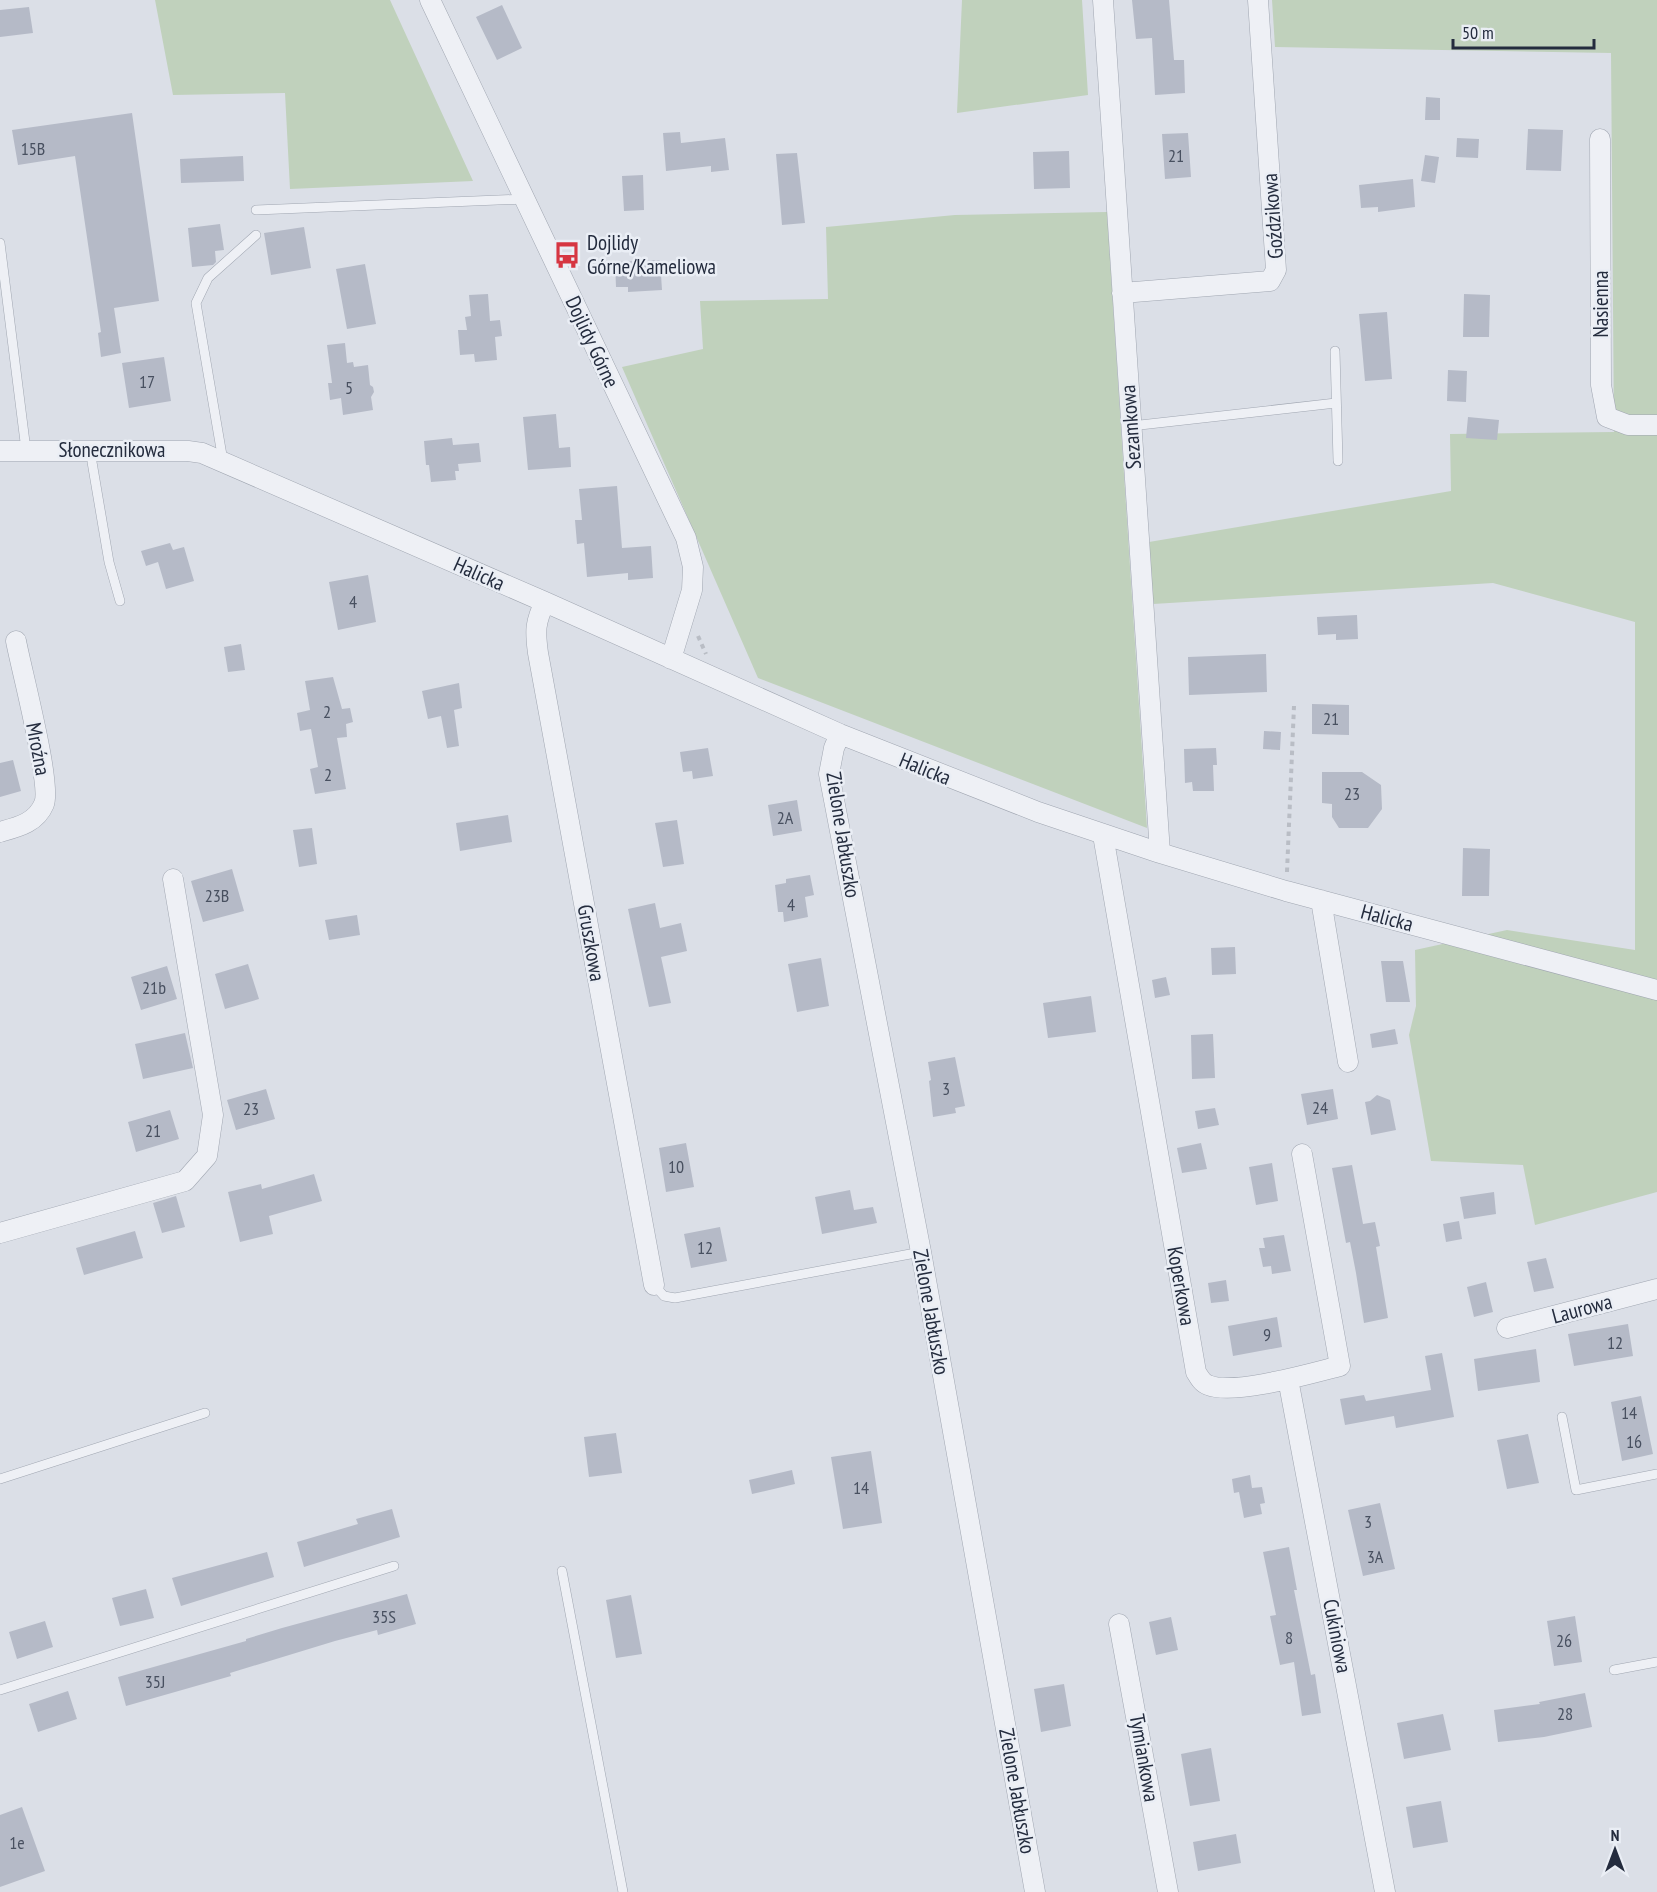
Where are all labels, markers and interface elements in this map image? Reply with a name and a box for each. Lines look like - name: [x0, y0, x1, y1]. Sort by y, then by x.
- scale bar: [1453, 12, 1594, 50]
- text: 50 m: [1462, 21, 1494, 44]
- house number: 15B: [21, 137, 45, 160]
- house number: 21: [1168, 144, 1184, 167]
- street label: Goździkowa: [1256, 172, 1289, 260]
- place label: Dojlidy Górne/Kameliowa: [587, 229, 716, 280]
- bus stop icon: Dojlidy Górne/Kameliowa: [552, 240, 582, 270]
- street label: Nasienna: [1587, 271, 1614, 337]
- street label: Dojlidy Górne: [560, 292, 625, 392]
- house number: 17: [139, 370, 155, 393]
- house number: 5: [345, 376, 353, 399]
- street label: Sezamkowa: [1114, 384, 1147, 470]
- street label: Słonecznikowa: [59, 436, 165, 463]
- street label: Halicka: [449, 550, 509, 597]
- house number: 4: [349, 590, 357, 613]
- house number: 2: [323, 700, 331, 723]
- house number: 21: [1323, 707, 1339, 730]
- street label: Mroźna: [20, 720, 57, 778]
- street label: Halicka: [895, 746, 955, 791]
- house number: 2: [324, 763, 332, 786]
- street label: Zielone Jabłuszko: [820, 770, 867, 900]
- house number: 23: [1344, 782, 1360, 805]
- house number: 2A: [777, 806, 794, 829]
- house number: 23B: [205, 884, 229, 907]
- house number: 4: [787, 893, 795, 916]
- street label: Halicka: [1358, 898, 1416, 937]
- street label: Gruszkowa: [571, 902, 612, 983]
- house number: 21b: [142, 976, 166, 999]
- house number: 3: [942, 1077, 950, 1100]
- house number: 24: [1312, 1096, 1328, 1119]
- house number: 23: [243, 1097, 259, 1120]
- house number: 21: [145, 1119, 161, 1142]
- house number: 10: [668, 1155, 684, 1178]
- house number: 12: [697, 1236, 713, 1259]
- street label: Koperkowa: [1161, 1244, 1202, 1328]
- street label: Zielone Jabłuszko: [907, 1247, 956, 1377]
- street label: Laurowa: [1549, 1288, 1615, 1329]
- house number: 9: [1263, 1323, 1271, 1346]
- house number: 12: [1607, 1331, 1623, 1354]
- house number: 14: [1621, 1401, 1637, 1424]
- house number: 16: [1626, 1430, 1642, 1453]
- house number: 14: [853, 1476, 869, 1499]
- house number: 3: [1364, 1510, 1372, 1533]
- house number: 3A: [1367, 1545, 1384, 1568]
- street label: Cukiniowa: [1317, 1597, 1358, 1675]
- house number: 35S: [372, 1605, 396, 1628]
- house number: 8: [1285, 1626, 1293, 1649]
- house number: 26: [1556, 1629, 1572, 1652]
- house number: 35J: [145, 1670, 165, 1693]
- house number: 28: [1557, 1702, 1573, 1725]
- street label: Tymiankowa: [1124, 1712, 1165, 1804]
- street label: Zielone Jabłuszko: [993, 1726, 1042, 1856]
- north arrow: [1585, 1820, 1645, 1880]
- text: N: [1611, 1825, 1619, 1845]
- house number: 1e: [9, 1831, 25, 1854]

